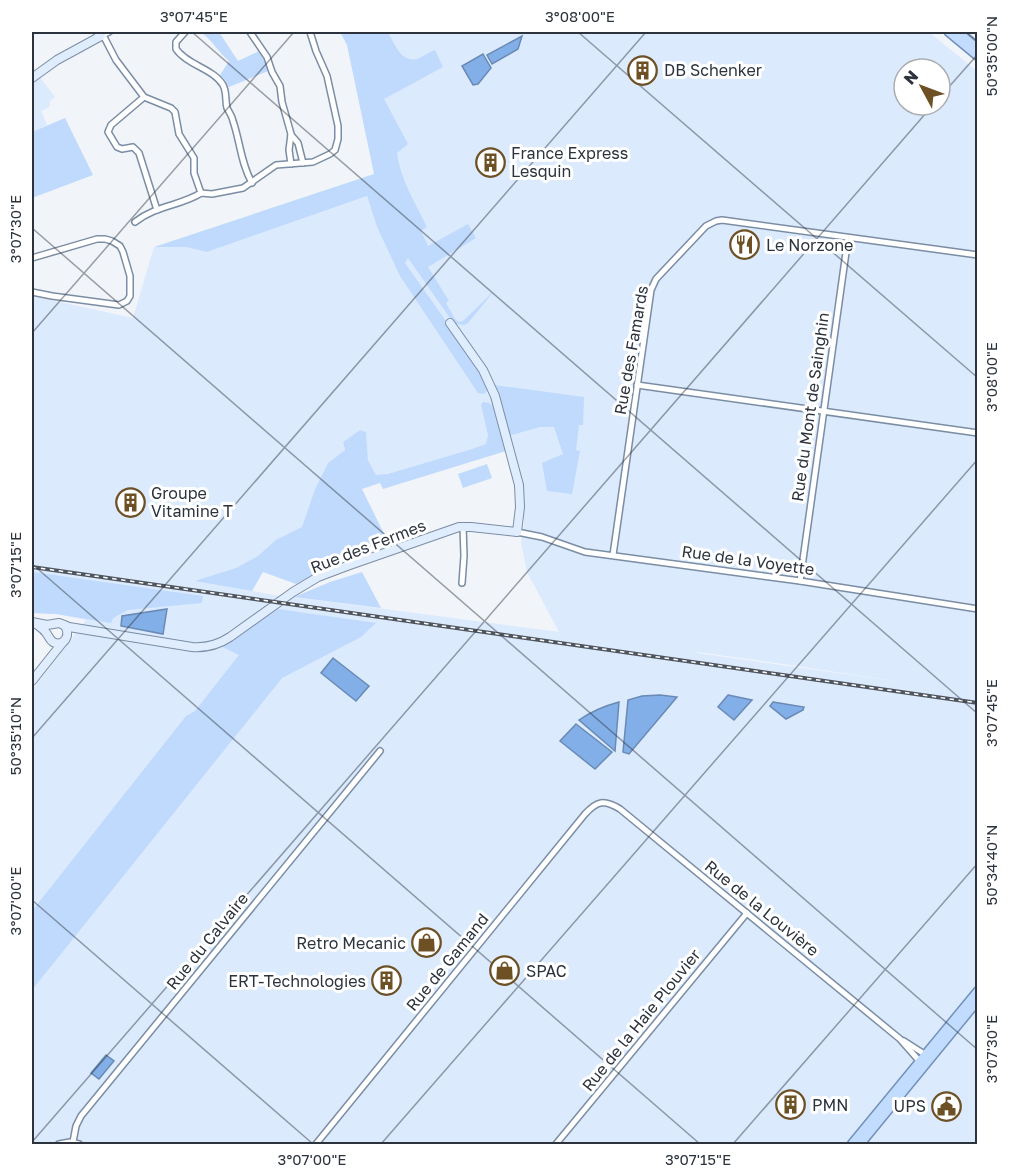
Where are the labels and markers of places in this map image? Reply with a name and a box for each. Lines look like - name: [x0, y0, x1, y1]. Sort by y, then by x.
- building icon: DB Schenker: [627, 54, 659, 86]
- place label: DB Schenker: [664, 60, 762, 80]
- place label: France Express Lesquin: [511, 143, 628, 181]
- building icon: France Express Lesquin: [474, 146, 506, 178]
- restaurant icon: Le Norzone: [729, 229, 761, 261]
- place label: Le Norzone: [766, 235, 853, 255]
- place label: Groupe Vitamine T: [151, 483, 233, 521]
- building icon: Groupe Vitamine T: [114, 486, 146, 518]
- shop icon: Retro Mecanic: [411, 927, 443, 959]
- place label: Retro Mecanic: [296, 933, 406, 953]
- shop icon: SPAC: [489, 955, 521, 987]
- place label: SPAC: [526, 961, 567, 981]
- building icon: ERT-Technologies: [371, 965, 403, 997]
- place label: ERT-Technologies: [228, 971, 366, 991]
- building icon: PMN: [775, 1089, 807, 1121]
- public building icon: UPS: [931, 1090, 963, 1122]
- place label: PMN: [812, 1095, 848, 1115]
- place label: UPS: [894, 1096, 926, 1116]

